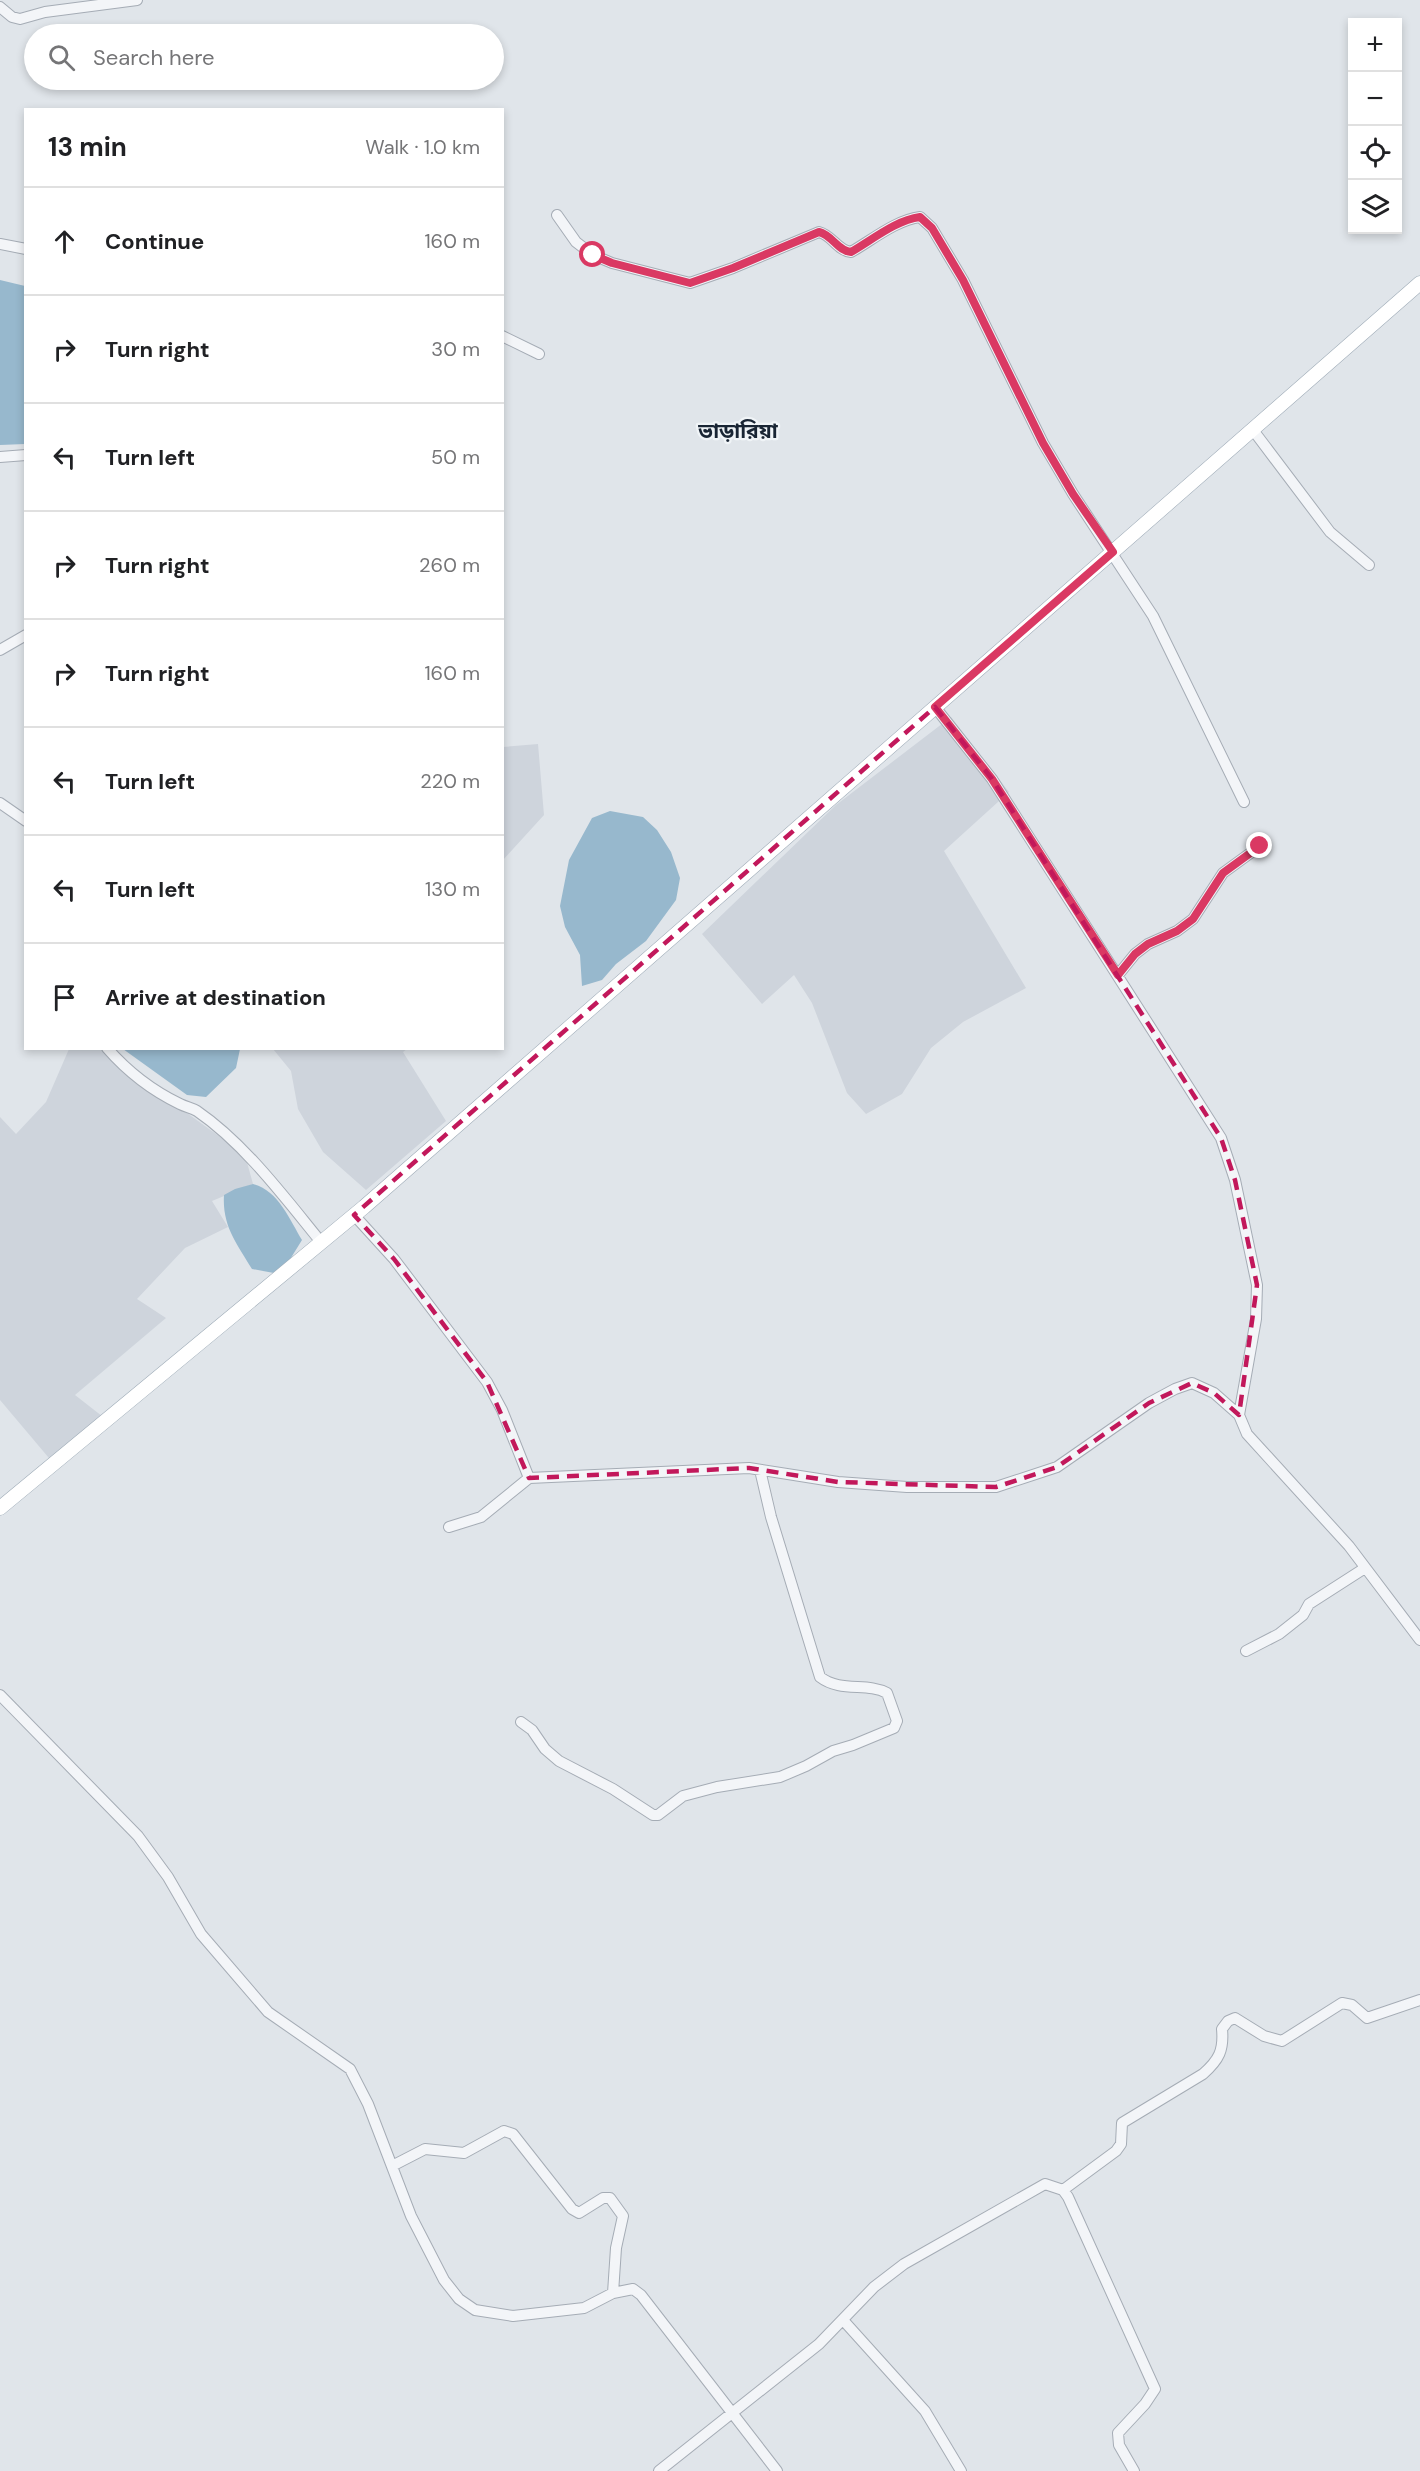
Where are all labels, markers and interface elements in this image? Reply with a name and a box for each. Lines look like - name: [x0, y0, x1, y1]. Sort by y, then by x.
- map controls: [1348, 18, 1402, 234]
- button: +: [1348, 18, 1402, 72]
- search box: [24, 24, 504, 90]
- icon: search: [45, 41, 78, 74]
- text: Search here: [93, 43, 214, 72]
- button: −: [1348, 72, 1402, 126]
- button: locate: [1348, 126, 1402, 180]
- text: 13 min: [48, 130, 127, 164]
- text: Walk · 1.0 km: [365, 134, 480, 160]
- button: layers: [1348, 180, 1402, 234]
- icon: ahead: [48, 225, 81, 258]
- text: Continue: [105, 227, 204, 256]
- text: 160 m: [424, 228, 480, 254]
- route start: [579, 241, 605, 267]
- icon: right: [48, 333, 81, 366]
- text: Turn right: [105, 335, 210, 364]
- text: 30 m: [431, 336, 480, 362]
- district label: ভাড়ারিয়া: [697, 417, 779, 445]
- icon: left: [48, 441, 81, 474]
- text: Turn left: [105, 443, 195, 472]
- text: 50 m: [431, 444, 480, 470]
- icon: right: [48, 549, 81, 582]
- text: Turn right: [105, 551, 210, 580]
- text: 260 m: [419, 552, 480, 578]
- icon: right: [48, 657, 81, 690]
- text: Turn right: [105, 659, 210, 688]
- text: 160 m: [424, 660, 480, 686]
- icon: left: [48, 765, 81, 798]
- text: Turn left: [105, 767, 195, 796]
- text: 220 m: [420, 768, 480, 794]
- route end: [1246, 832, 1272, 858]
- icon: left: [48, 873, 81, 906]
- text: Turn left: [105, 875, 195, 904]
- text: 130 m: [425, 876, 480, 902]
- icon: arrive: [48, 981, 81, 1014]
- text: Arrive at destination: [105, 983, 326, 1012]

